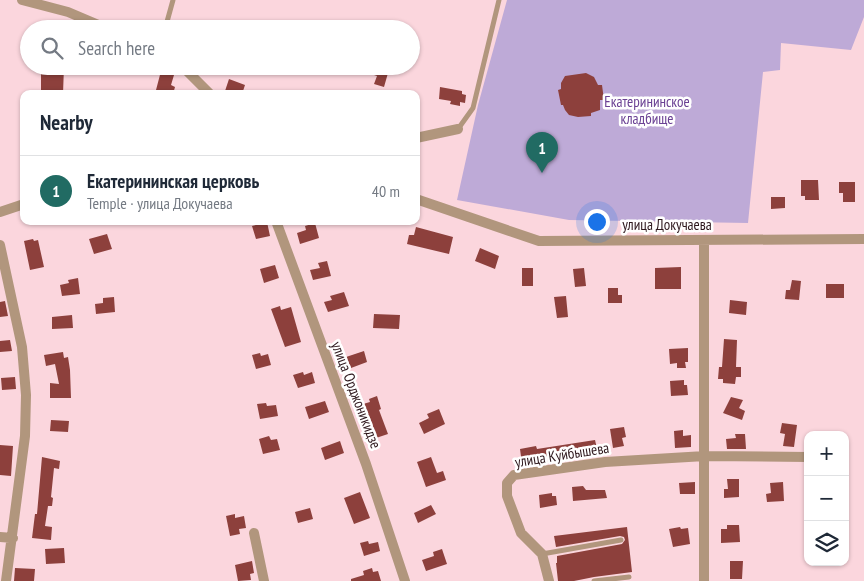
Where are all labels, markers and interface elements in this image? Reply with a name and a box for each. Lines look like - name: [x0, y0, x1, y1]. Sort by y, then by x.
- search box: [20, 20, 420, 75]
- icon: search: [38, 34, 66, 62]
- text: Search here: [78, 36, 155, 60]
- park label: Екатерининское кладбище: [604, 92, 690, 128]
- text: Nearby: [40, 109, 93, 136]
- pin: 1: [526, 132, 558, 173]
- text: Екатерининская церковь: [87, 169, 259, 193]
- text: 1: [52, 181, 60, 201]
- text: 40 m: [372, 181, 400, 201]
- text: Temple · улица Докучаева: [87, 193, 233, 213]
- your location: [584, 209, 610, 235]
- street label: улица Докучаева: [622, 215, 712, 234]
- street label: улица Орджоникидзе: [327, 339, 386, 451]
- map controls: [804, 431, 849, 566]
- button: +: [804, 431, 849, 476]
- street label: улица Куйбышева: [513, 438, 610, 471]
- button: −: [804, 476, 849, 521]
- button: layers: [804, 521, 849, 566]

